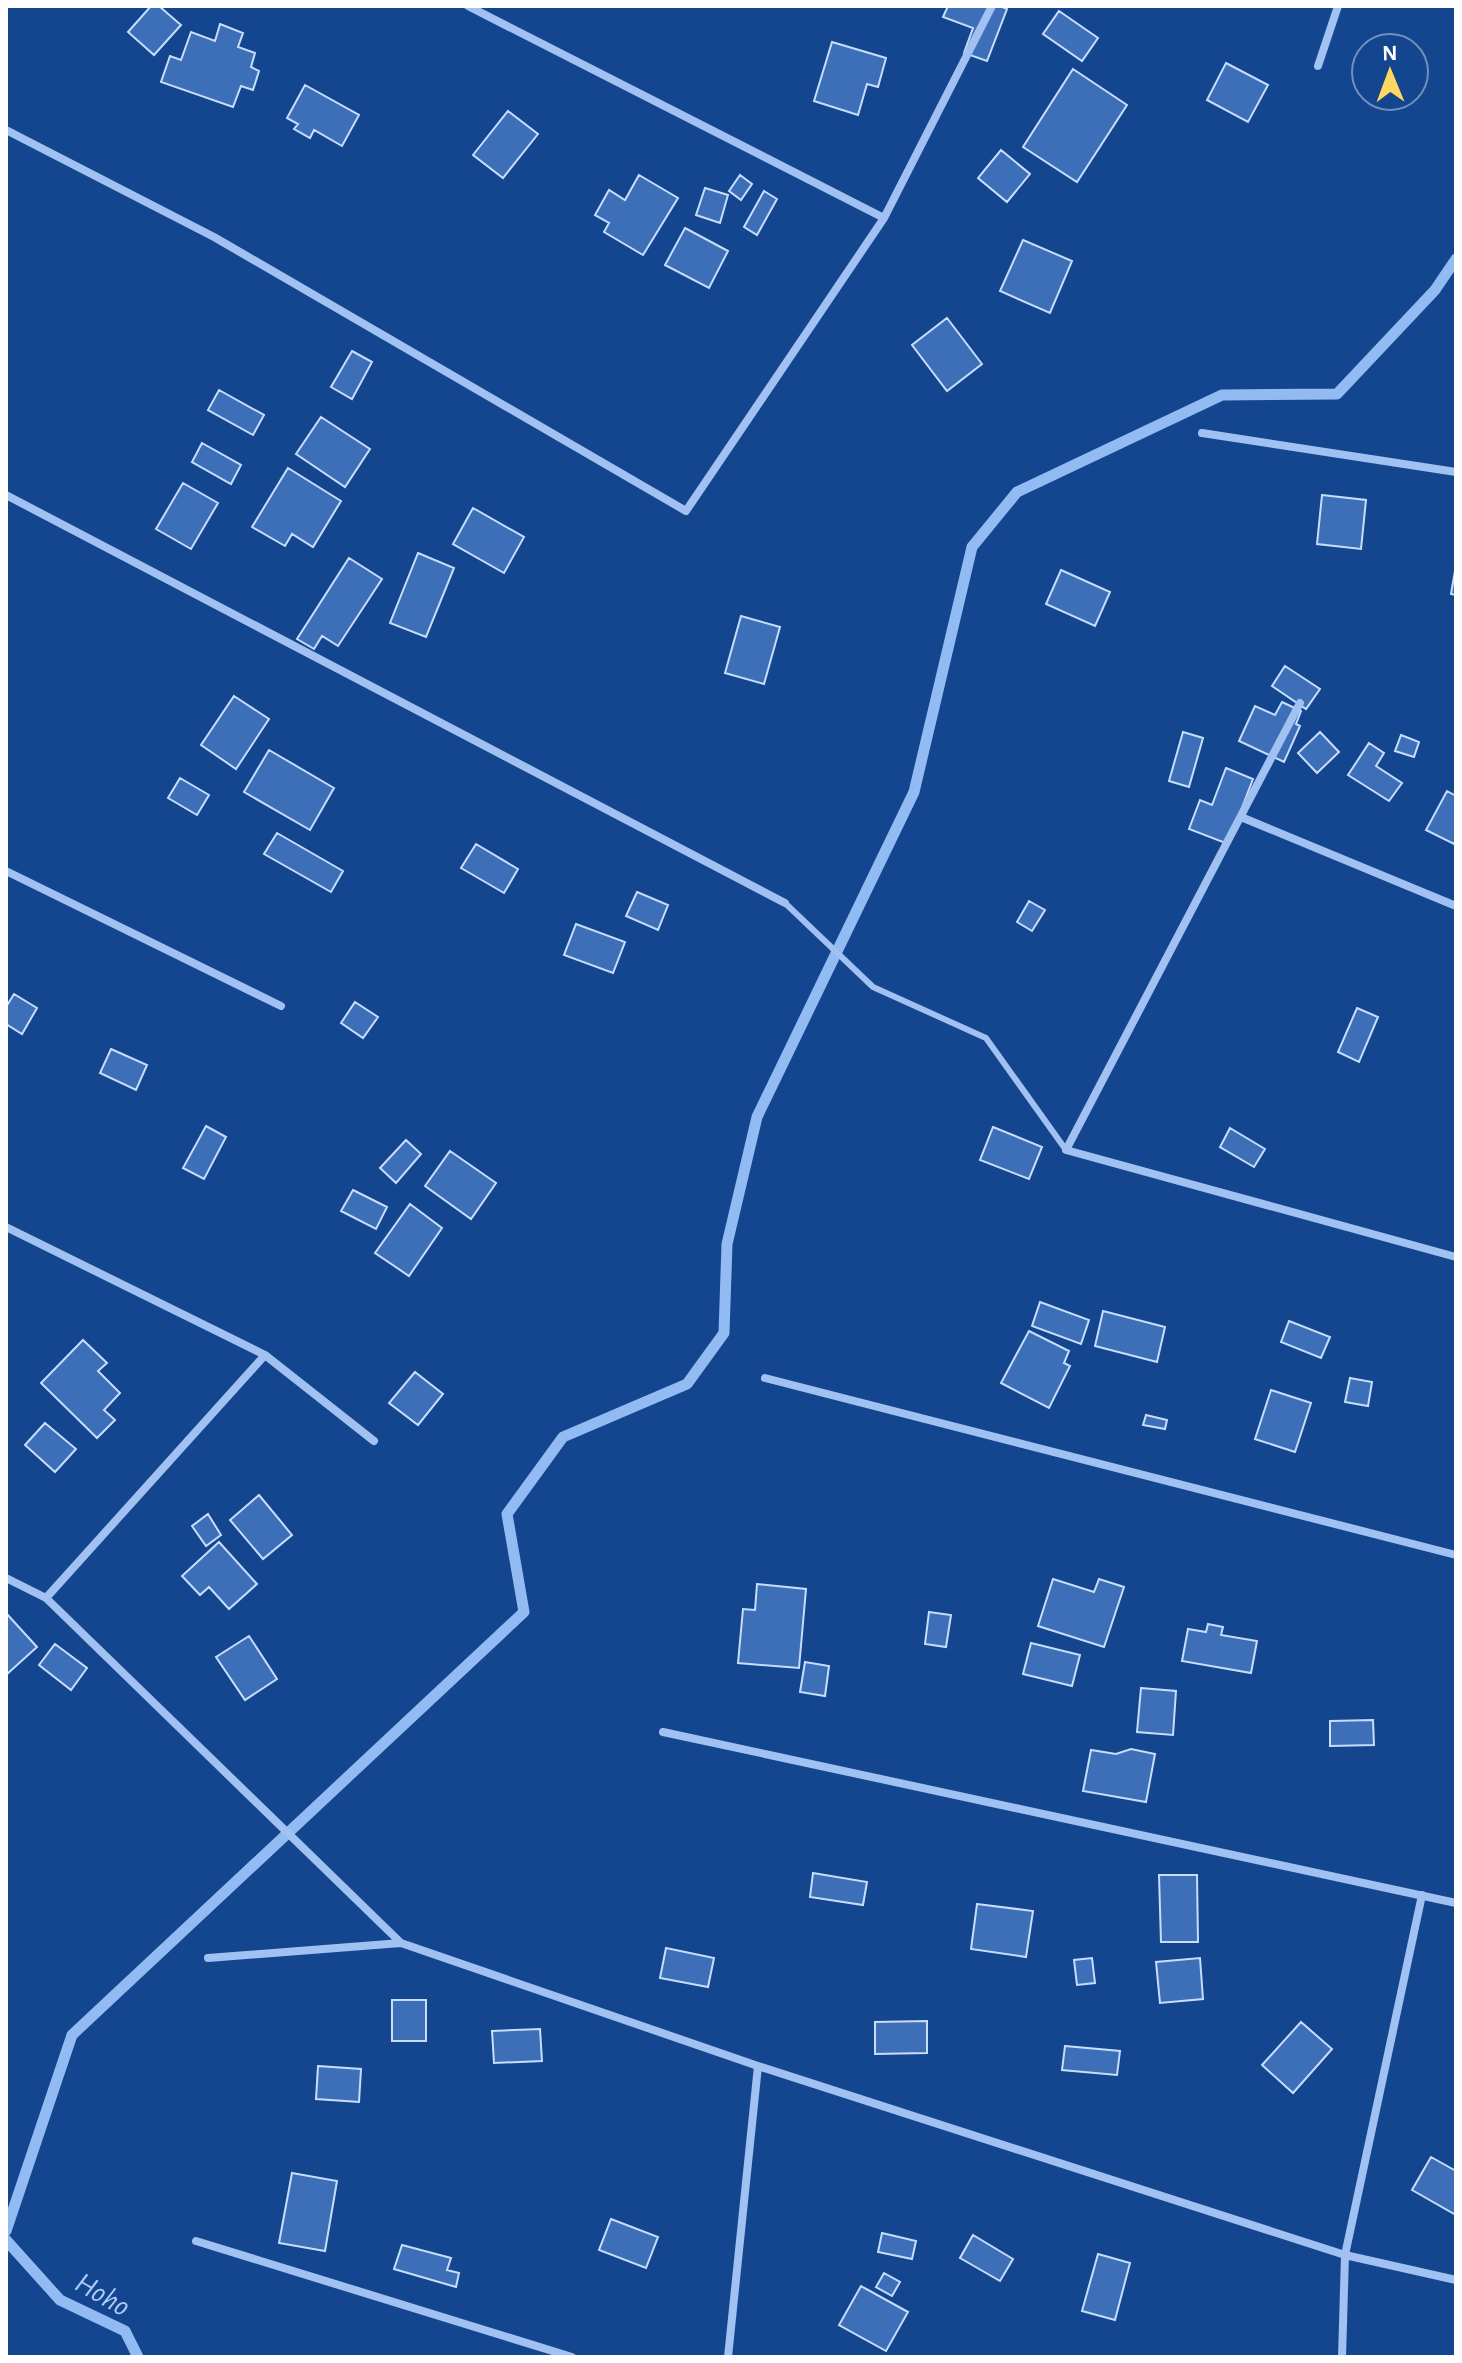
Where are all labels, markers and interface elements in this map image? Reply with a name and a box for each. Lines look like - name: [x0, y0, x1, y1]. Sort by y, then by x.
- north arrow: [1350, 32, 1430, 112]
- text: N: [1382, 42, 1398, 64]
- water label: Hoho: [70, 2267, 135, 2322]

